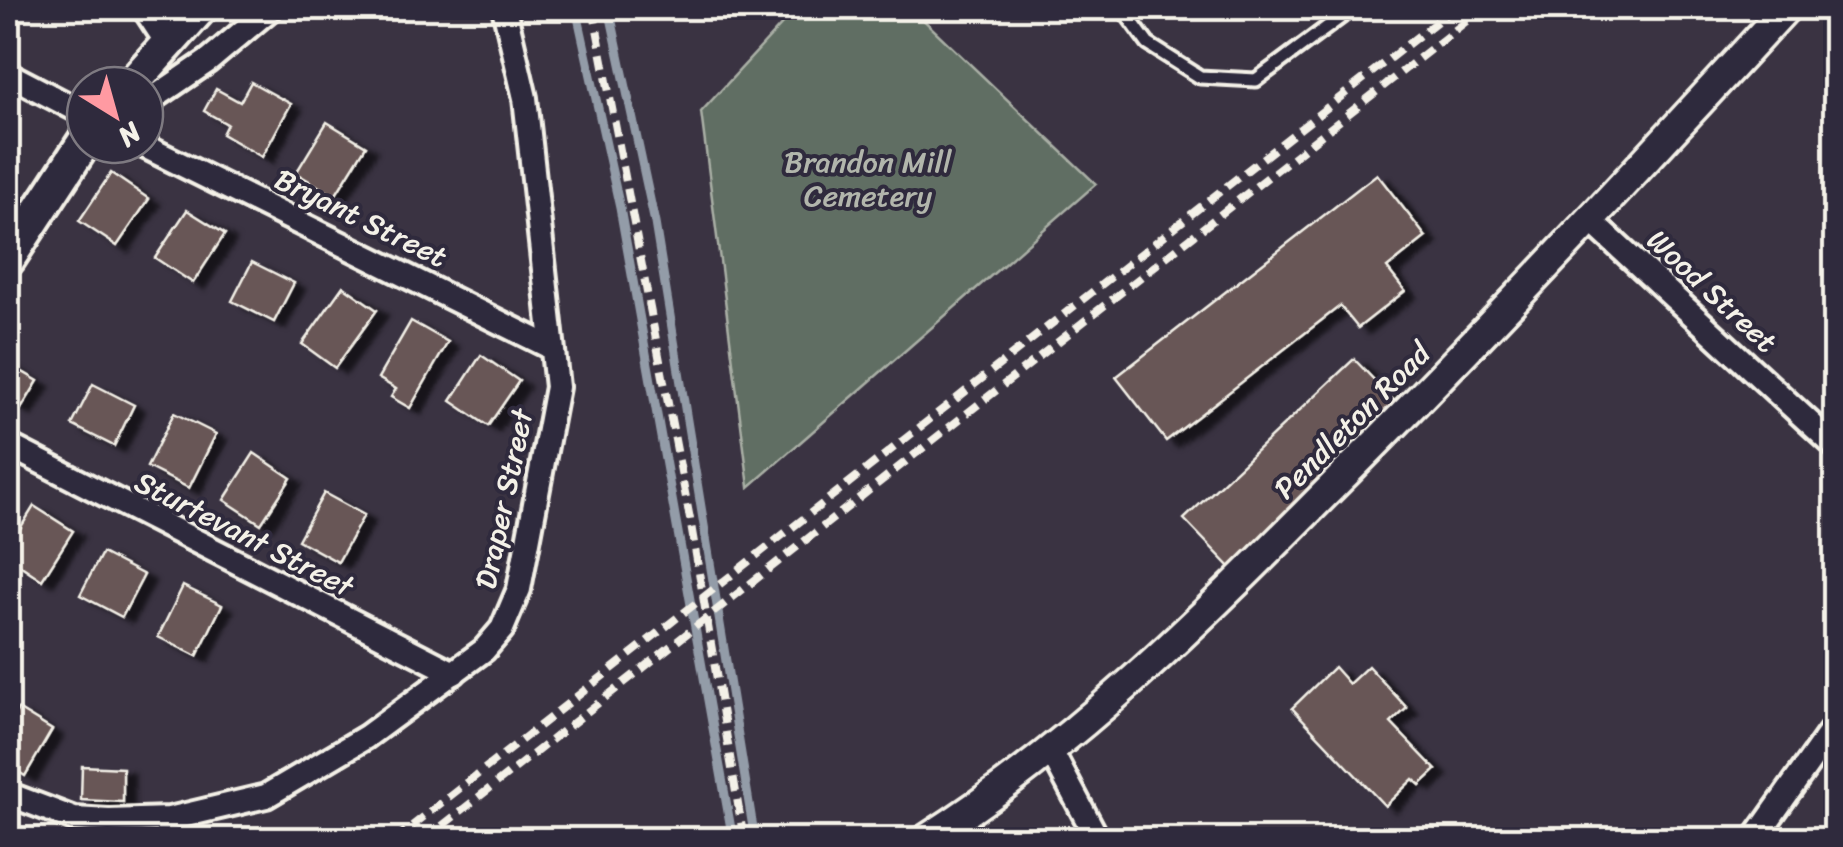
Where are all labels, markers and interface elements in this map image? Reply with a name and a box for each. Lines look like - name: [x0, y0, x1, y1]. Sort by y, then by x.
- north arrow: [65, 65, 165, 165]
- text: N: [107, 109, 153, 160]
- park label: Brandon Mill Cemetery: [784, 135, 952, 223]
- street label: Bryant Street: [265, 153, 457, 283]
- street label: Wood Street: [1633, 215, 1791, 367]
- street label: Pendleton Road: [1260, 328, 1445, 513]
- street label: Draper Street: [459, 402, 550, 594]
- street label: Sturtevant Street: [125, 455, 365, 613]

